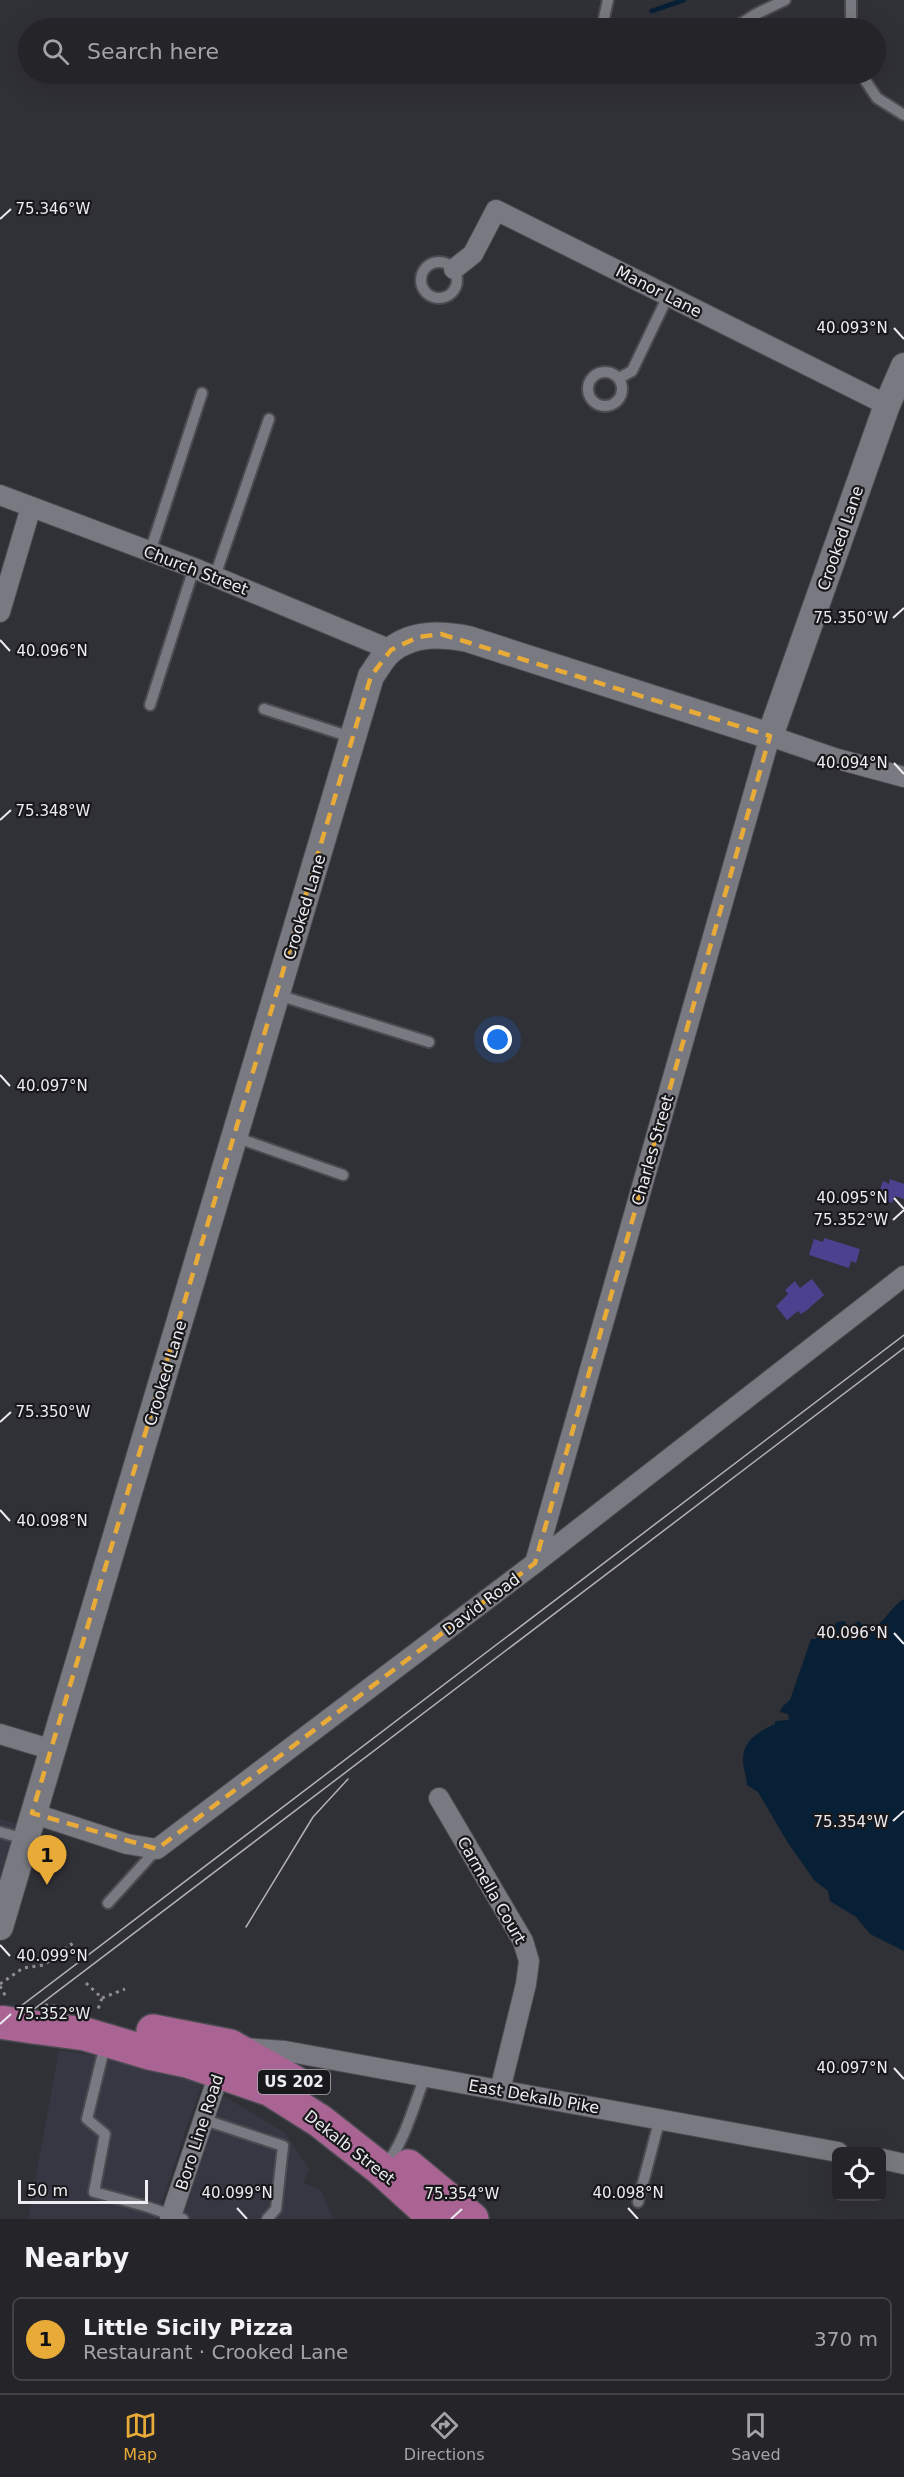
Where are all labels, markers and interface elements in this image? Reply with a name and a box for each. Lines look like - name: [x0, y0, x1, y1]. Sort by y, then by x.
- search box: [18, 18, 886, 84]
- icon: search: [39, 35, 72, 68]
- text: Search here: [87, 39, 219, 64]
- text: 75.346°W: [16, 200, 91, 218]
- street label: Manor Lane: [613, 262, 705, 321]
- text: 40.093°N: [816, 319, 888, 337]
- street label: Crooked Lane: [814, 483, 867, 593]
- street label: Church Street: [141, 542, 251, 599]
- text: 75.350°W: [814, 609, 889, 627]
- text: 40.096°N: [16, 642, 88, 660]
- text: 40.094°N: [816, 754, 888, 772]
- text: 75.348°W: [16, 802, 91, 820]
- street label: Crooked Lane: [279, 852, 330, 962]
- your location: [483, 1025, 512, 1054]
- text: 40.097°N: [16, 1077, 88, 1095]
- street label: Charles Street: [628, 1093, 677, 1208]
- text: 40.095°N: [816, 1189, 888, 1207]
- text: 75.352°W: [814, 1211, 889, 1229]
- street label: Crooked Lane: [140, 1318, 191, 1428]
- text: 75.350°W: [16, 1403, 91, 1421]
- text: 40.098°N: [16, 1512, 88, 1530]
- street label: David Road: [439, 1569, 524, 1640]
- text: 40.096°N: [816, 1624, 888, 1642]
- text: 75.354°W: [814, 1813, 889, 1831]
- street label: Carmella Court: [453, 1833, 530, 1947]
- pin: 1: [28, 1836, 66, 1885]
- text: 40.099°N: [16, 1947, 88, 1965]
- text: 75.352°W: [16, 2005, 91, 2023]
- text: 40.097°N: [816, 2059, 888, 2077]
- road number: US 202: [258, 2070, 330, 2094]
- street label: Boro Line Road: [172, 2072, 227, 2192]
- street label: East Dekalb Pike: [467, 2076, 601, 2117]
- street label: Dekalb Street: [301, 2106, 399, 2189]
- map controls: [832, 2147, 886, 2201]
- button: locate: [832, 2147, 886, 2201]
- scale bar: [18, 2177, 148, 2204]
- text: 50 m: [27, 2181, 68, 2200]
- text: 40.099°N: [201, 2184, 273, 2202]
- text: 40.098°N: [592, 2184, 664, 2202]
- text: 75.354°W: [425, 2185, 500, 2203]
- text: Nearby: [24, 2243, 129, 2273]
- text: Little Sicily Pizza: [83, 2315, 293, 2340]
- text: 1: [39, 2327, 52, 2351]
- text: 370 m: [814, 2327, 878, 2351]
- text: Restaurant · Crooked Lane: [83, 2340, 348, 2364]
- tab: Map: [123, 2409, 157, 2464]
- tab: Directions: [404, 2409, 484, 2464]
- tab: Saved: [731, 2409, 781, 2464]

